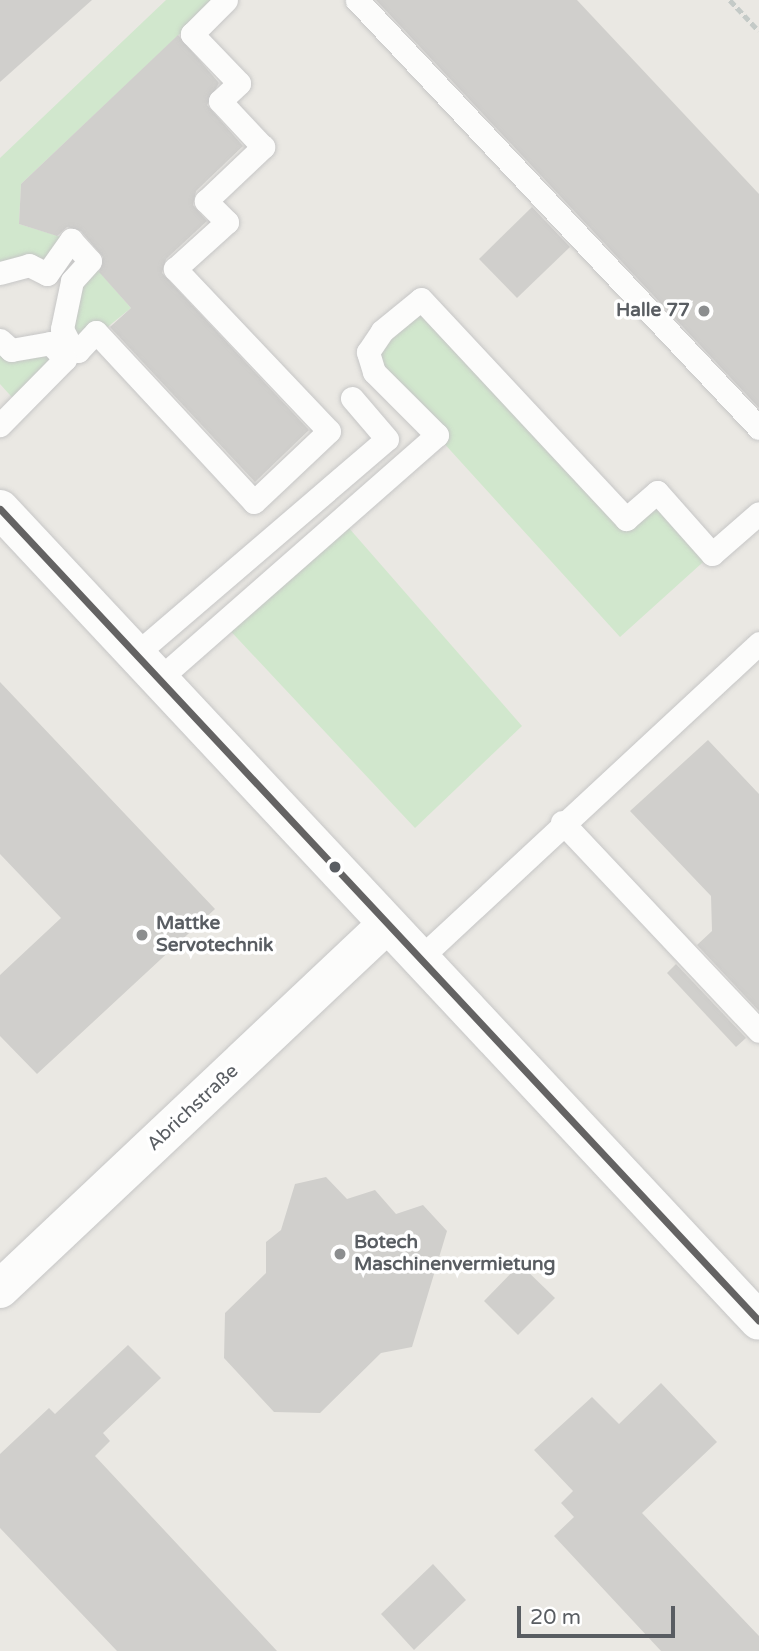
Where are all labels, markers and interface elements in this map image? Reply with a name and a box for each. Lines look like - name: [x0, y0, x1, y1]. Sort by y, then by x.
- place label: Halle 77: [616, 300, 690, 322]
- marker: Halle 77: [696, 303, 712, 319]
- unlabelled marker: [328, 860, 342, 874]
- place label: Mattke Servotechnik: [156, 913, 273, 957]
- marker: Mattke Servotechnik: [134, 927, 150, 943]
- street label: Abrichstraße: [143, 1060, 243, 1156]
- place label: Botech Maschinenvermietung: [354, 1232, 556, 1276]
- marker: Botech Maschinenvermietung: [332, 1246, 348, 1262]
- scale bar: [521, 1592, 678, 1636]
- text: 20 m: [530, 1605, 581, 1630]

